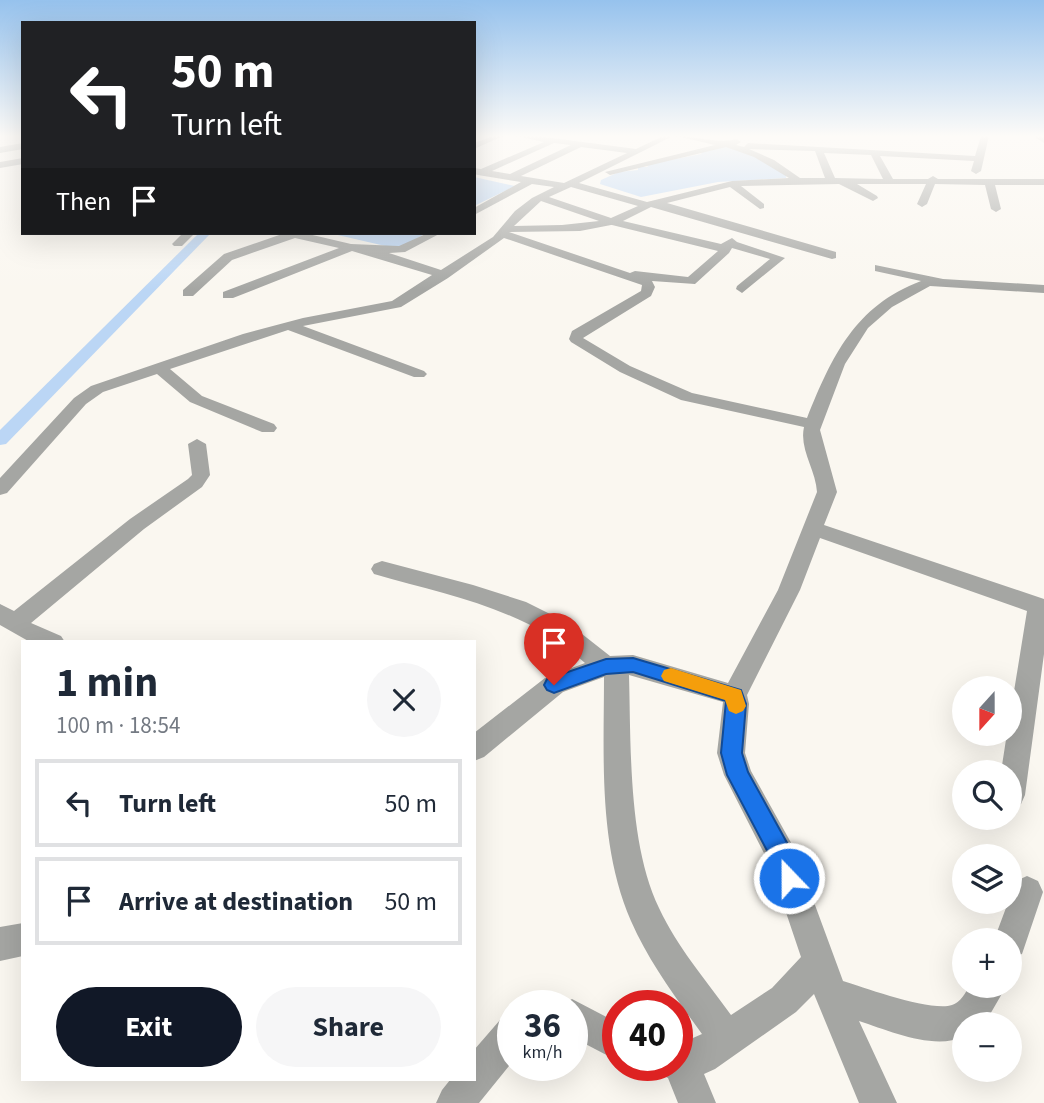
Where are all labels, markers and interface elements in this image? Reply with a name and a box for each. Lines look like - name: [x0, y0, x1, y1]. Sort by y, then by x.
- text: 50 m: [171, 37, 275, 107]
- icon: left: [56, 49, 147, 140]
- text: Turn left: [171, 102, 282, 148]
- icon: arrive: [125, 182, 163, 220]
- text: Then: [56, 183, 111, 220]
- pin: [524, 613, 584, 685]
- icon: arrive: [535, 624, 573, 662]
- text: 1 min: [56, 653, 158, 713]
- button: close: [367, 663, 441, 737]
- north arrow: [952, 676, 1022, 746]
- map controls: [952, 676, 1022, 1082]
- text: 100 m · 18:54: [56, 709, 180, 742]
- button: search: [952, 760, 1022, 830]
- icon: left: [60, 784, 98, 822]
- text: Turn left: [119, 785, 216, 822]
- text: 50 m: [384, 785, 437, 822]
- position arrow: [752, 841, 826, 915]
- button: layers: [952, 844, 1022, 914]
- icon: arrive: [60, 882, 98, 920]
- text: Arrive at destination: [119, 883, 353, 920]
- text: 50 m: [384, 883, 437, 920]
- button: +: [952, 928, 1022, 998]
- button: Exit: [56, 987, 242, 1067]
- button: Share: [256, 987, 441, 1067]
- speed limit sign: 40: [602, 990, 693, 1081]
- text: 36: [524, 1001, 561, 1051]
- button: −: [952, 1012, 1022, 1082]
- text: km/h: [523, 1040, 562, 1065]

